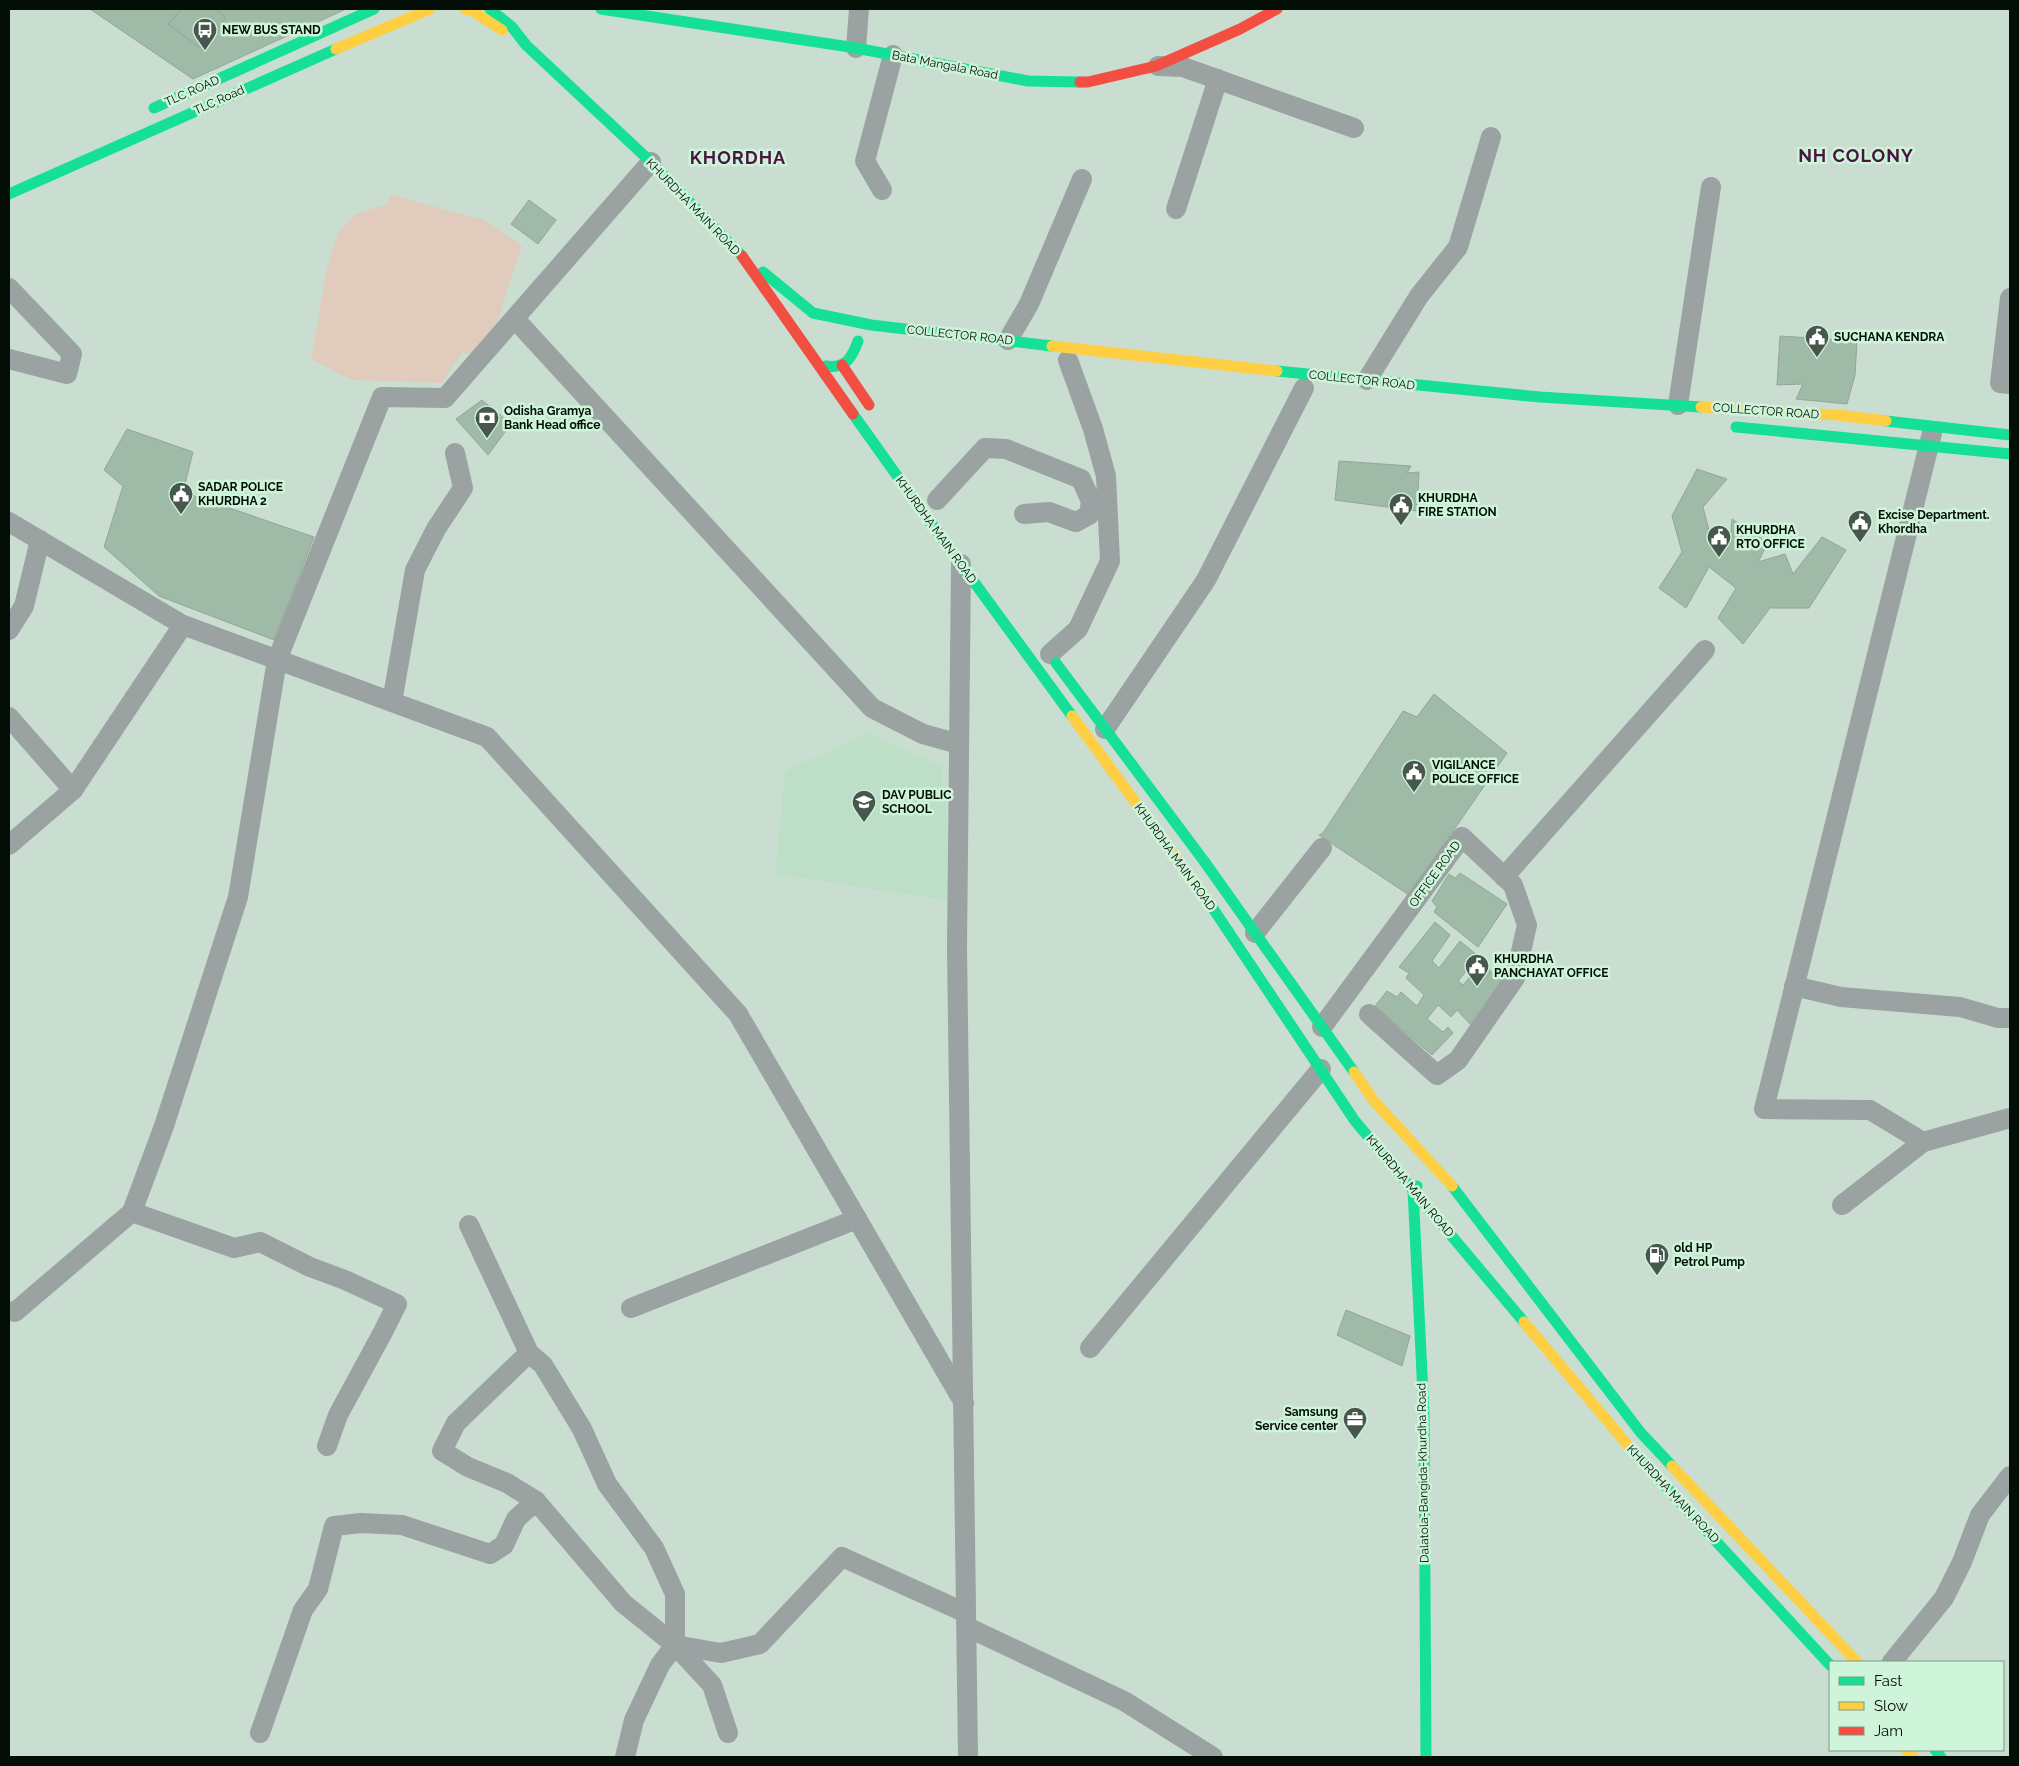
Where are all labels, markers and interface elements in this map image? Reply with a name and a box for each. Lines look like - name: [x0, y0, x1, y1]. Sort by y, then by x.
- bus stop icon: NEW BUS STAND: [192, 17, 218, 51]
- place label: NEW BUS STAND: [222, 23, 321, 37]
- street label: Bata Mangala Road: [891, 48, 999, 82]
- street label: TLC ROAD: [162, 73, 222, 109]
- street label: TLC Road: [191, 83, 247, 117]
- district label: NH COLONY: [1798, 145, 1914, 166]
- district label: KHORDHA: [690, 147, 786, 168]
- street label: KHURDHA MAIN ROAD: [643, 156, 743, 259]
- street label: COLLECTOR ROAD: [906, 322, 1014, 348]
- public building icon: SUCHANA KENDRA: [1804, 324, 1830, 358]
- place label: SUCHANA KENDRA: [1834, 330, 1945, 344]
- street label: COLLECTOR ROAD: [1308, 367, 1416, 393]
- street label: COLLECTOR ROAD: [1712, 400, 1820, 422]
- place label: Odisha Gramya Bank Head office: [504, 404, 600, 432]
- bank icon: Odisha Gramya Bank Head office: [474, 405, 500, 439]
- street label: KHURDHA MAIN ROAD: [892, 474, 980, 587]
- place label: SADAR POLICE KHURDHA 2: [198, 480, 283, 508]
- public building icon: SADAR POLICE KHURDHA 2: [168, 481, 194, 515]
- place label: KHURDHA FIRE STATION: [1418, 491, 1497, 519]
- public building icon: KHURDHA FIRE STATION: [1388, 492, 1414, 526]
- place label: Excise Department. Khordha: [1878, 508, 1990, 536]
- public building icon: Excise Department. Khordha: [1847, 509, 1873, 543]
- place label: KHURDHA RTO OFFICE: [1736, 523, 1805, 551]
- public building icon: KHURDHA RTO OFFICE: [1706, 524, 1732, 558]
- place label: VIGILANCE POLICE OFFICE: [1432, 758, 1519, 786]
- public building icon: VIGILANCE POLICE OFFICE: [1401, 759, 1427, 793]
- place label: DAV PUBLIC SCHOOL: [882, 788, 952, 816]
- school or university icon: DAV PUBLIC SCHOOL: [851, 789, 877, 823]
- street label: KHURDHA MAIN ROAD: [1131, 801, 1219, 914]
- street label: OFFICE ROAD: [1406, 838, 1464, 910]
- place label: KHURDHA PANCHAYAT OFFICE: [1494, 952, 1608, 980]
- public building icon: KHURDHA PANCHAYAT OFFICE: [1464, 953, 1490, 987]
- street label: KHURDHA MAIN ROAD: [1363, 1132, 1457, 1240]
- place label: old HP Petrol Pump: [1674, 1241, 1745, 1269]
- fuel station icon: old HP Petrol Pump: [1644, 1242, 1670, 1276]
- street label: Dalatola-Bangida-Khurdha Road: [1414, 1383, 1432, 1563]
- place label: Samsung Service center: [1255, 1405, 1338, 1433]
- office icon: Samsung Service center: [1342, 1406, 1368, 1440]
- street label: KHURDHA MAIN ROAD: [1624, 1442, 1722, 1546]
- legend: [1829, 1661, 2004, 1751]
- text: Fast: [1874, 1672, 1902, 1690]
- text: Slow: [1874, 1697, 1908, 1715]
- text: Jam: [1874, 1722, 1903, 1740]

